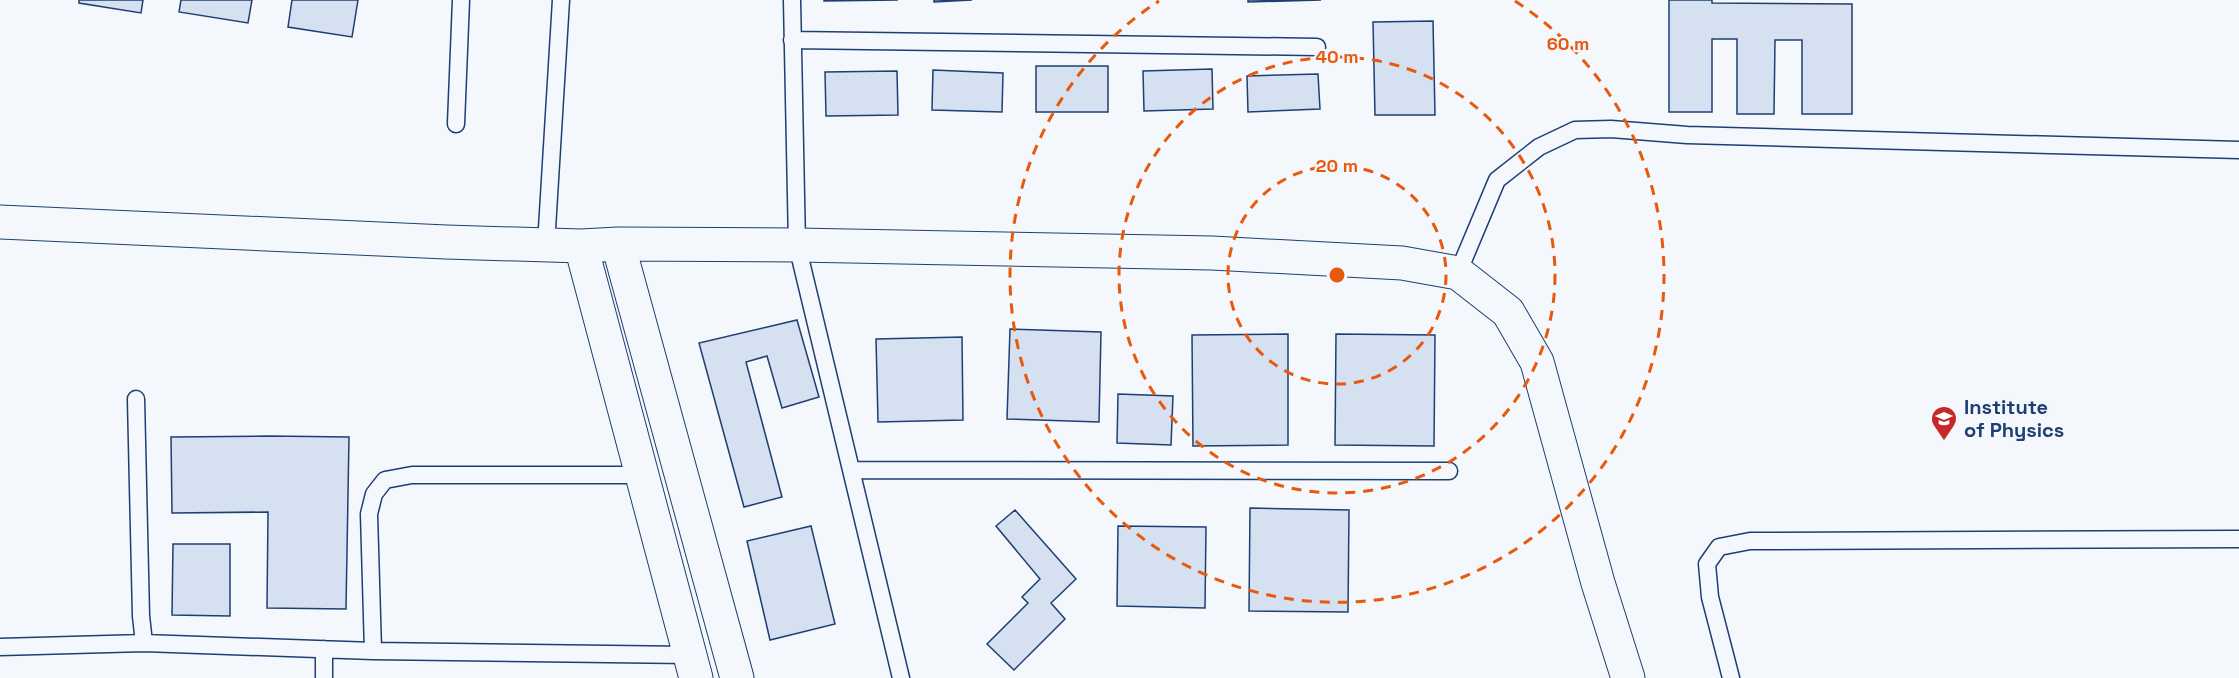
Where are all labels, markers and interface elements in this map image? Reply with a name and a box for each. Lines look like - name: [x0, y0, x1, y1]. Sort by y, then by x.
- text: 60 m: [1547, 32, 1589, 55]
- text: 40 m: [1315, 45, 1359, 68]
- text: 20 m: [1316, 154, 1358, 177]
- centre of rings: [1327, 265, 1347, 285]
- place label: Institute of Physics: [1964, 394, 2064, 443]
- school or university icon: Institute of Physics: [1929, 404, 1959, 442]

